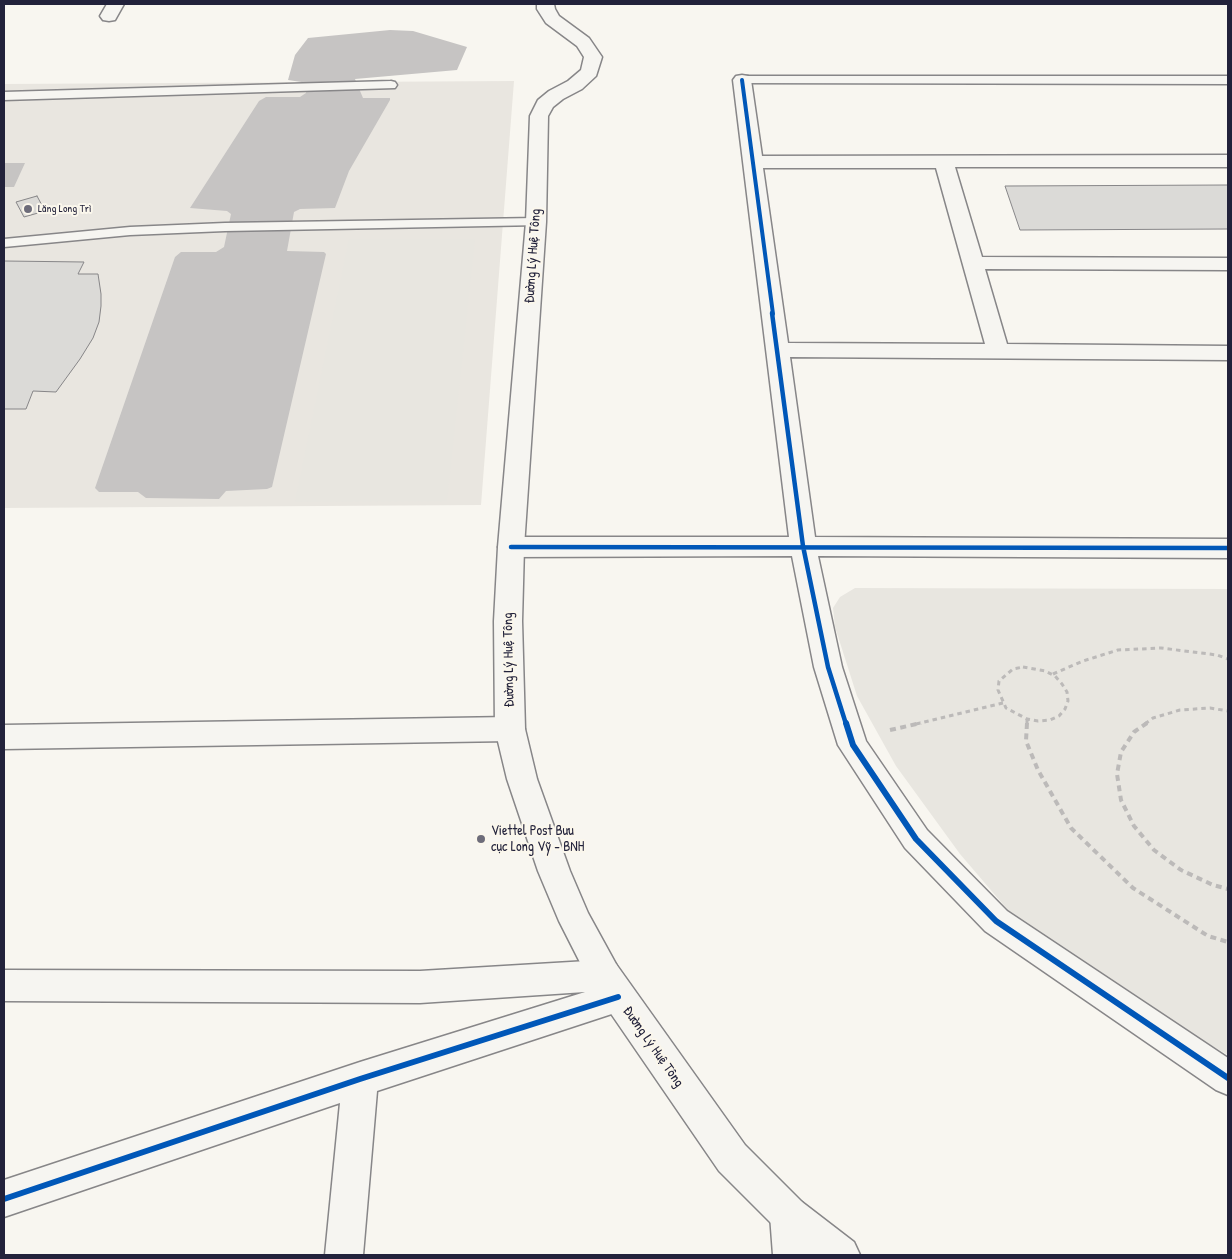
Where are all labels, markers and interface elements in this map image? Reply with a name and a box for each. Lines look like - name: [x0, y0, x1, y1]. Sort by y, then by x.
- place label: Lăng Long Trì: [38, 202, 92, 216]
- marker: Lăng Long Trì: [22, 203, 34, 215]
- street label: Đường Lý Huệ Tông: [521, 208, 545, 304]
- street label: Đường Lý Huệ Tông: [500, 612, 518, 708]
- place label: Viettel Post Bưu cục Long Vỹ - BNH: [491, 823, 584, 856]
- marker: Viettel Post Bưu cục Long Vỹ - BNH: [475, 833, 487, 845]
- street label: Đường Lý Huệ Tông: [619, 1003, 687, 1091]

